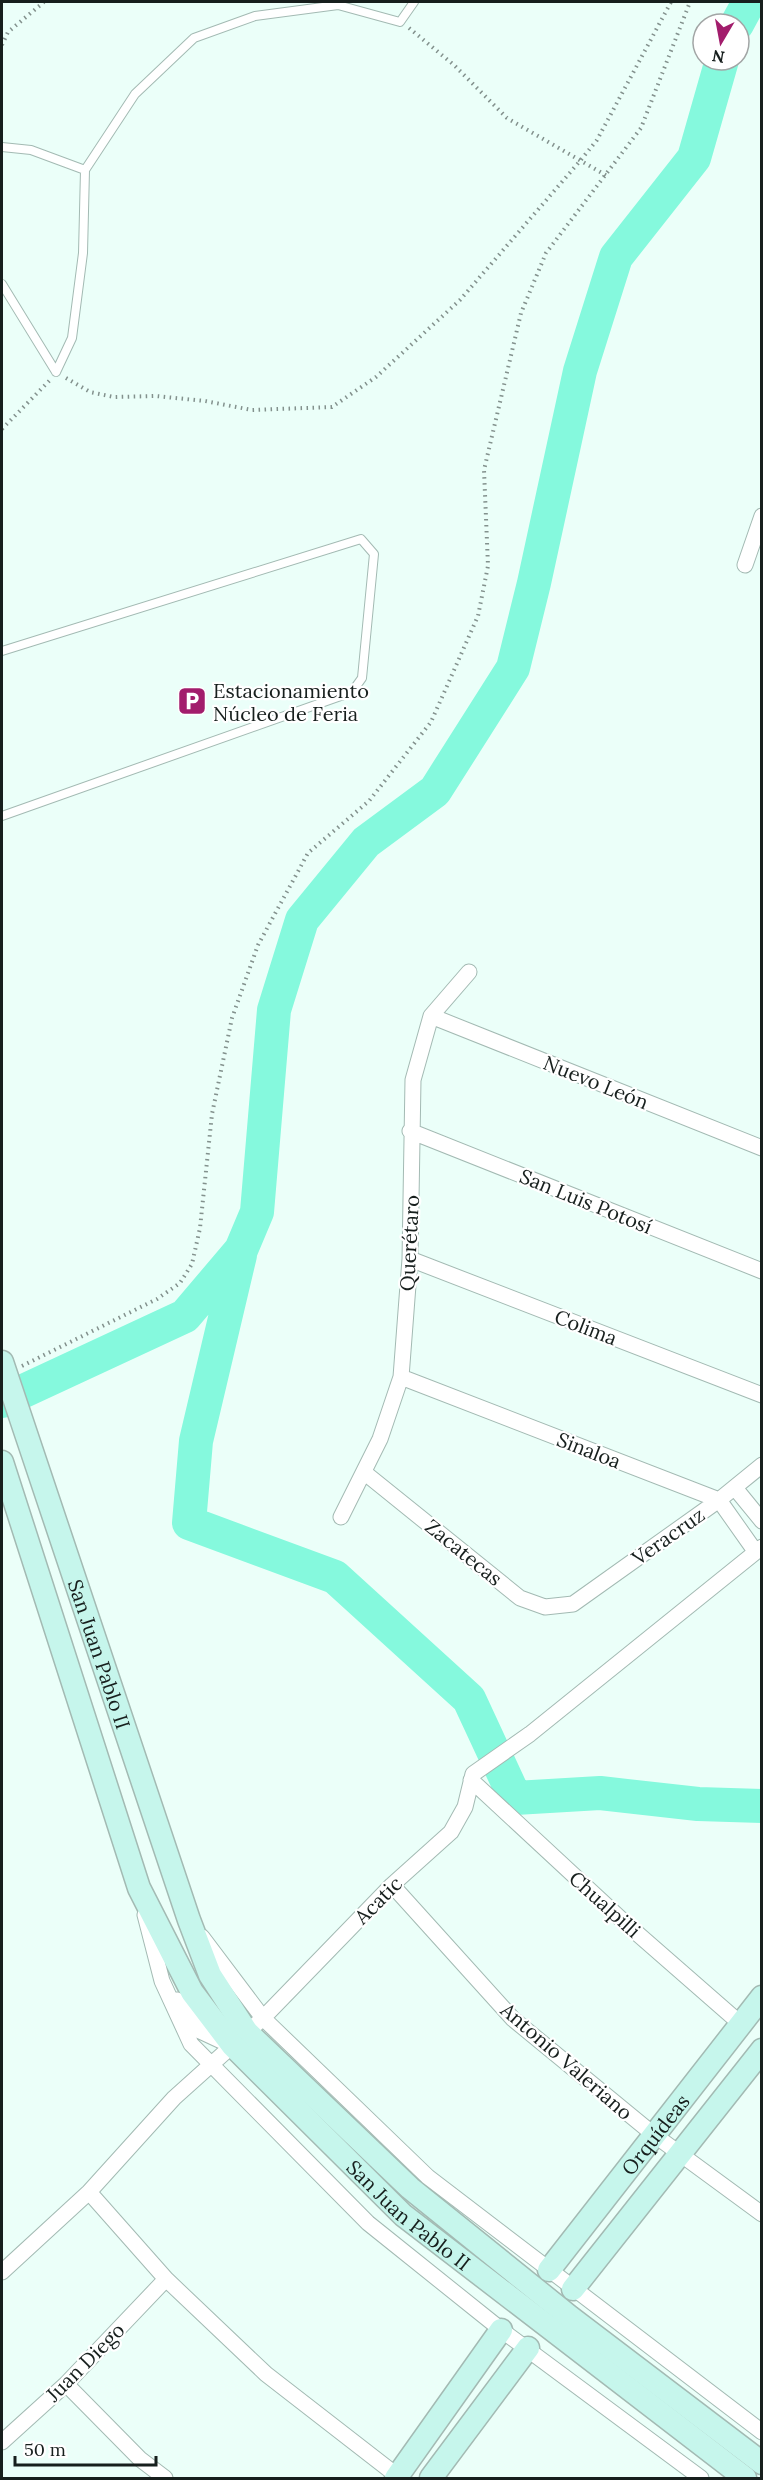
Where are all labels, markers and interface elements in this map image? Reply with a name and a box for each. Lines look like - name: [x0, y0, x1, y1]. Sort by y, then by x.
- north arrow: [691, 12, 751, 72]
- text: N: [711, 46, 726, 68]
- place label: Estacionamiento Núcleo de Feria: [213, 678, 369, 726]
- parking icon: Estacionamiento Núcleo de Feria: [176, 685, 208, 717]
- street label: Nuevo León: [540, 1050, 652, 1114]
- street label: San Luis Potosí: [516, 1163, 656, 1239]
- street label: Querétaro: [394, 1194, 424, 1292]
- street label: Colima: [551, 1304, 621, 1350]
- street label: Sinaloa: [553, 1426, 625, 1474]
- street label: Veracruz: [626, 1502, 709, 1571]
- street label: Zacatecas: [420, 1513, 508, 1591]
- street label: San Juan Pablo II: [63, 1576, 137, 1732]
- street label: Chualpilli: [564, 1865, 646, 1943]
- street label: Acatic: [348, 1871, 407, 1930]
- street label: Antonio Valeriano: [495, 1996, 638, 2125]
- street label: Orquídeas: [615, 2089, 694, 2180]
- street label: San Juan Pablo II: [342, 2154, 476, 2275]
- street label: Juan Diego: [40, 2317, 130, 2407]
- scale bar: [15, 2429, 156, 2467]
- text: 50 m: [24, 2438, 66, 2461]

